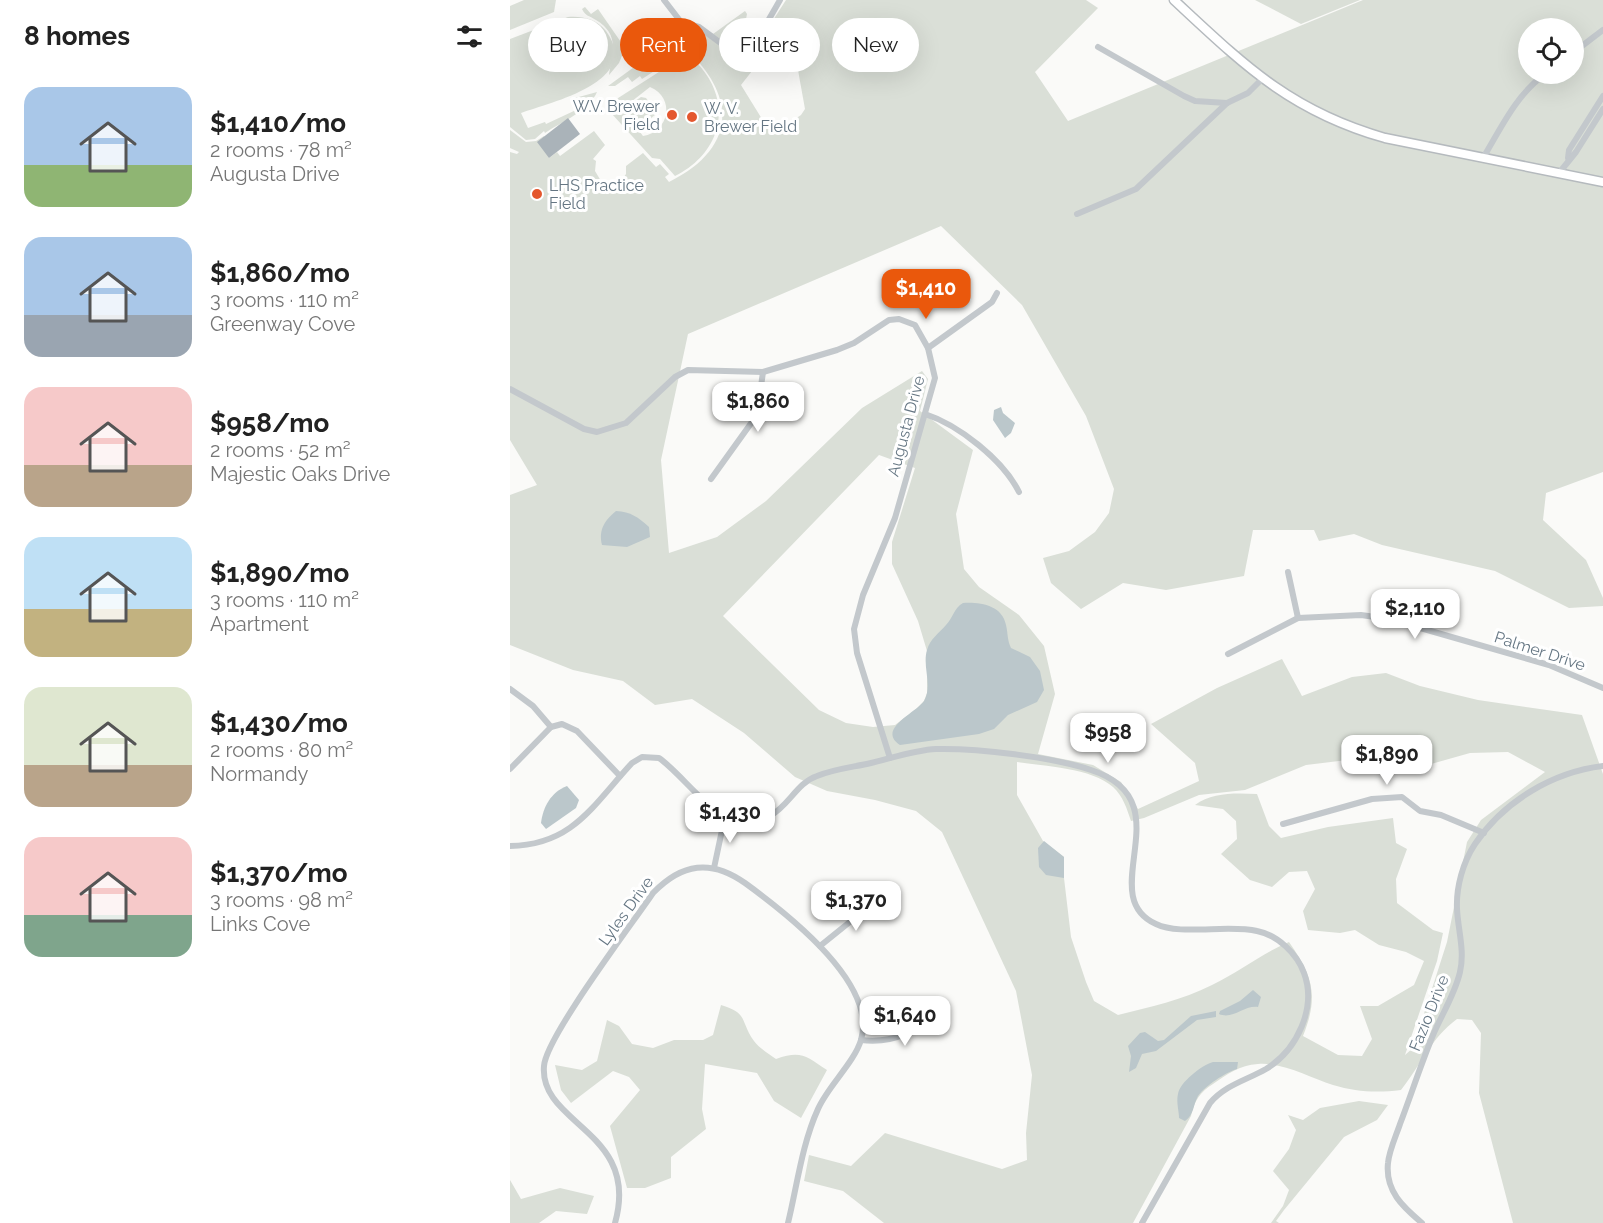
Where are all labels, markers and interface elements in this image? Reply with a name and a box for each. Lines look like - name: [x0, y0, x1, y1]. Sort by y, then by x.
- chip: Buy: [528, 18, 608, 72]
- chip: Rent: [620, 18, 707, 72]
- chip: Filters: [719, 18, 820, 72]
- chip: New: [832, 18, 919, 72]
- map controls: [1518, 18, 1584, 84]
- button: locate: [1518, 18, 1584, 84]
- icon: filters: [453, 20, 486, 53]
- text: 8 homes: [24, 21, 130, 51]
- place label: W.V. Brewer Field: [573, 97, 660, 134]
- place label: W. V. Brewer Field: [704, 99, 797, 136]
- text: $1,410/mo: [210, 108, 346, 138]
- marker: W.V. Brewer Field: [665, 108, 679, 122]
- marker: W. V. Brewer Field: [685, 110, 699, 124]
- icon: home: [72, 111, 144, 183]
- text: 2 rooms · 78 m²: [210, 138, 352, 162]
- text: Augusta Drive: [210, 162, 340, 186]
- place label: LHS Practice Field: [549, 176, 644, 213]
- marker: LHS Practice Field: [530, 187, 544, 201]
- text: $1,860/mo: [210, 258, 350, 288]
- icon: home: [72, 261, 144, 333]
- pin: $1,410: [877, 269, 975, 320]
- text: $1,410: [896, 276, 956, 300]
- text: 3 rooms · 110 m²: [210, 288, 359, 312]
- text: Greenway Cove: [210, 312, 355, 336]
- street label: Augusta Drive: [883, 374, 929, 478]
- pin: $1,860: [709, 382, 807, 433]
- text: $1,860: [726, 389, 790, 413]
- text: $958/mo: [210, 408, 329, 438]
- icon: home: [72, 411, 144, 483]
- text: 2 rooms · 52 m²: [210, 438, 351, 462]
- text: Majestic Oaks Drive: [210, 462, 390, 486]
- text: $1,890/mo: [210, 558, 349, 588]
- icon: home: [72, 561, 144, 633]
- text: 3 rooms · 110 m²: [210, 588, 359, 612]
- pin: $2,110: [1366, 589, 1464, 640]
- text: $2,110: [1385, 596, 1445, 620]
- text: Apartment: [210, 612, 309, 636]
- street label: Palmer Drive: [1492, 627, 1588, 675]
- text: $1,430/mo: [210, 708, 348, 738]
- icon: home: [72, 711, 144, 783]
- pin: $958: [1072, 713, 1144, 764]
- text: $958: [1084, 720, 1132, 744]
- pin: $1,890: [1338, 735, 1436, 786]
- text: 2 rooms · 80 m²: [210, 738, 353, 762]
- text: $1,890: [1355, 742, 1419, 766]
- text: Normandy: [210, 762, 308, 786]
- pin: $1,430: [681, 793, 779, 844]
- text: $1,430: [699, 800, 761, 824]
- text: $1,370/mo: [210, 858, 347, 888]
- icon: home: [72, 861, 144, 933]
- street label: Lyles Drive: [595, 873, 657, 949]
- pin: $1,370: [807, 881, 905, 932]
- text: 3 rooms · 98 m²: [210, 888, 353, 912]
- text: $1,370: [825, 888, 887, 912]
- text: Links Cove: [210, 912, 310, 936]
- street label: Fazio Drive: [1405, 972, 1453, 1054]
- pin: $1,640: [856, 996, 954, 1047]
- text: $1,640: [873, 1003, 937, 1027]

